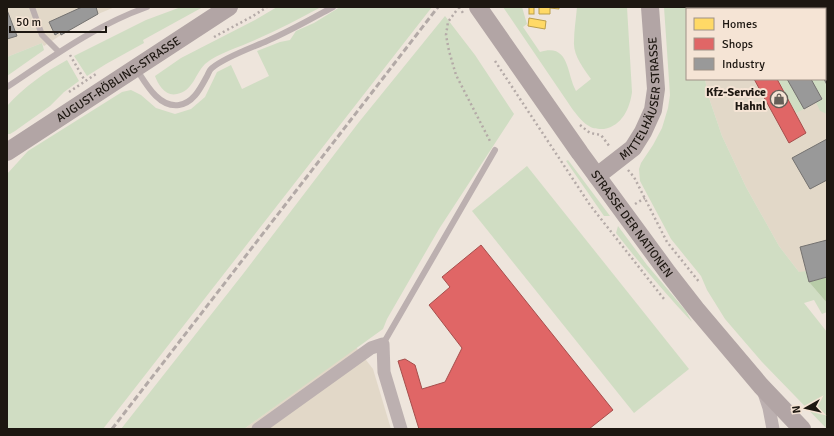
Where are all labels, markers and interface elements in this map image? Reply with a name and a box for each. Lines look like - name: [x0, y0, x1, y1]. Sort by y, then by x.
- scale bar: [10, 8, 106, 34]
- legend: [686, 8, 826, 80]
- text: 50 m: [16, 15, 41, 30]
- text: Homes: [722, 17, 757, 32]
- street label: AUGUST-RÖBLING-STRASSE: [53, 33, 184, 125]
- street label: MITTELHÄUSER STRASSE: [616, 36, 664, 163]
- text: Shops: [722, 37, 753, 52]
- text: Industry: [722, 57, 765, 72]
- place label: Kfz-Service Hahnl: [706, 85, 766, 114]
- shop icon: Kfz-Service Hahnl: [769, 89, 789, 109]
- street label: STRASSE DER NATIONEN: [588, 167, 676, 280]
- north arrow: [786, 388, 826, 428]
- text: N: [790, 405, 804, 414]

